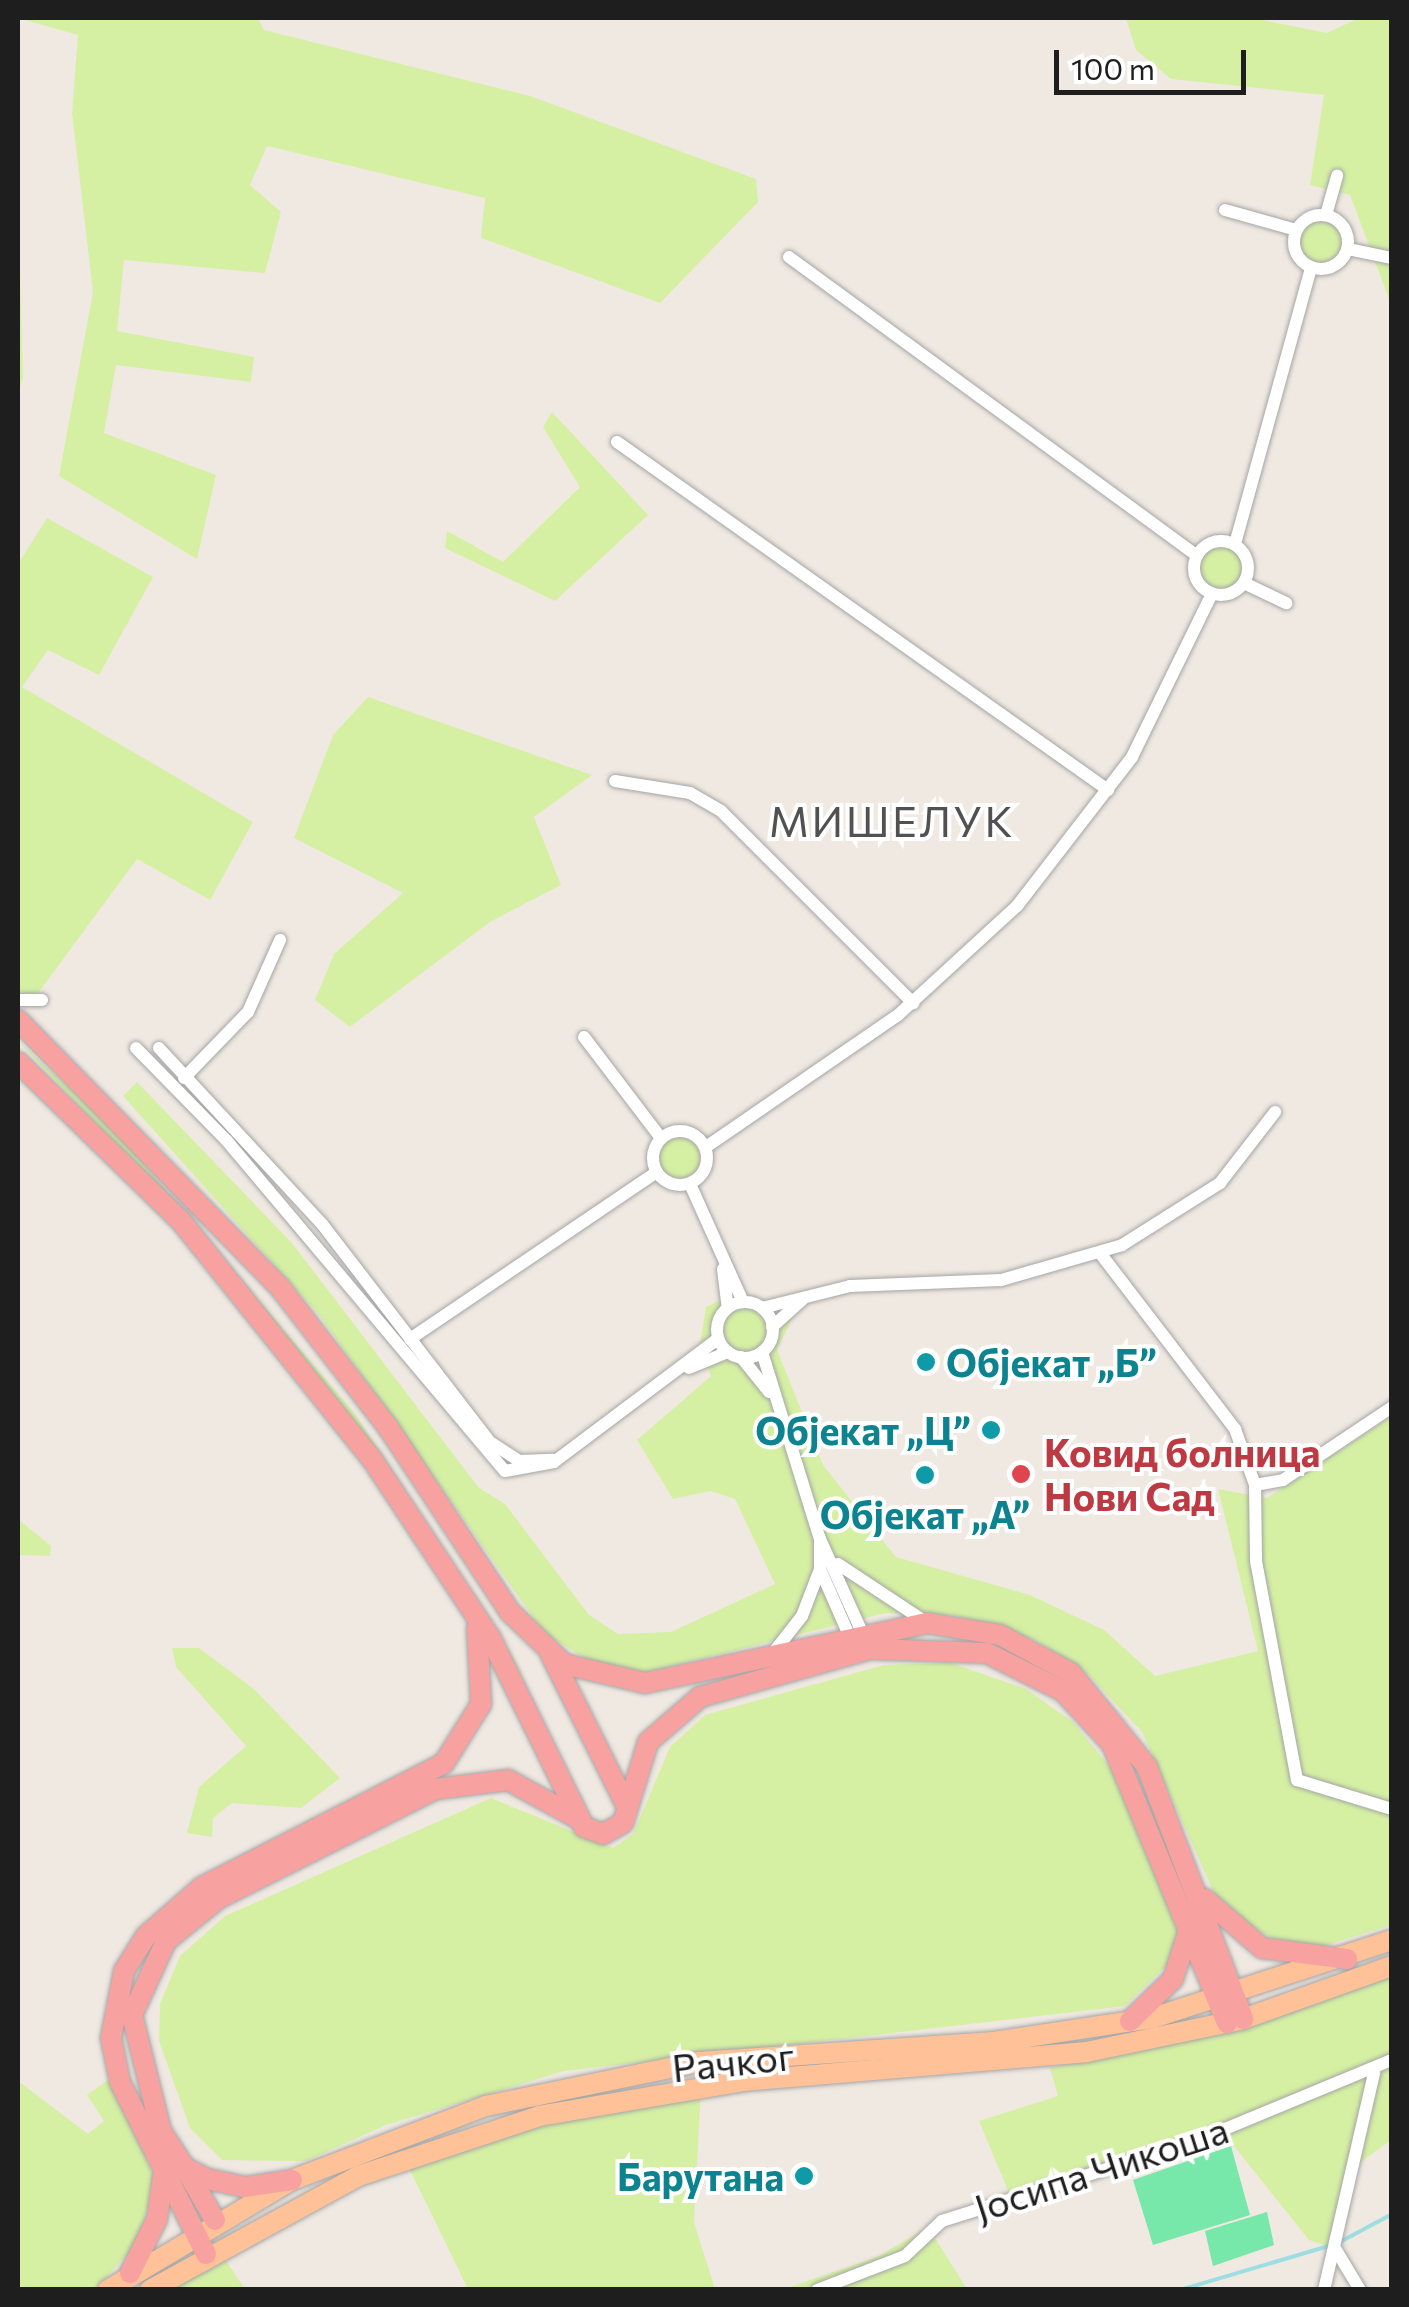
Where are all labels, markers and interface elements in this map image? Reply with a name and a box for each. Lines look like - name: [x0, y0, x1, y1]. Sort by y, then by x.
- scale bar: [1059, 30, 1252, 92]
- text: 100 m: [1071, 49, 1155, 86]
- district label: МИШЕЛУК: [769, 795, 1015, 845]
- place label: Објекат „Б”: [946, 1339, 1157, 1385]
- marker: Објекат „Б”: [915, 1351, 937, 1373]
- place label: Објекат „Ц”: [755, 1407, 971, 1453]
- marker: Објекат „Ц”: [980, 1419, 1002, 1441]
- place label: Ковид болница Нови Сад: [1044, 1429, 1320, 1518]
- marker: Ковид болница Нови Сад: [1008, 1461, 1034, 1487]
- marker: Објекат „А”: [914, 1464, 936, 1486]
- place label: Објекат „А”: [820, 1491, 1030, 1537]
- street label: Рачког: [670, 2032, 796, 2090]
- street label: Јосипа Чикоша: [968, 2106, 1234, 2230]
- place label: Барутана: [617, 2153, 784, 2199]
- marker: Барутана: [793, 2165, 815, 2187]

